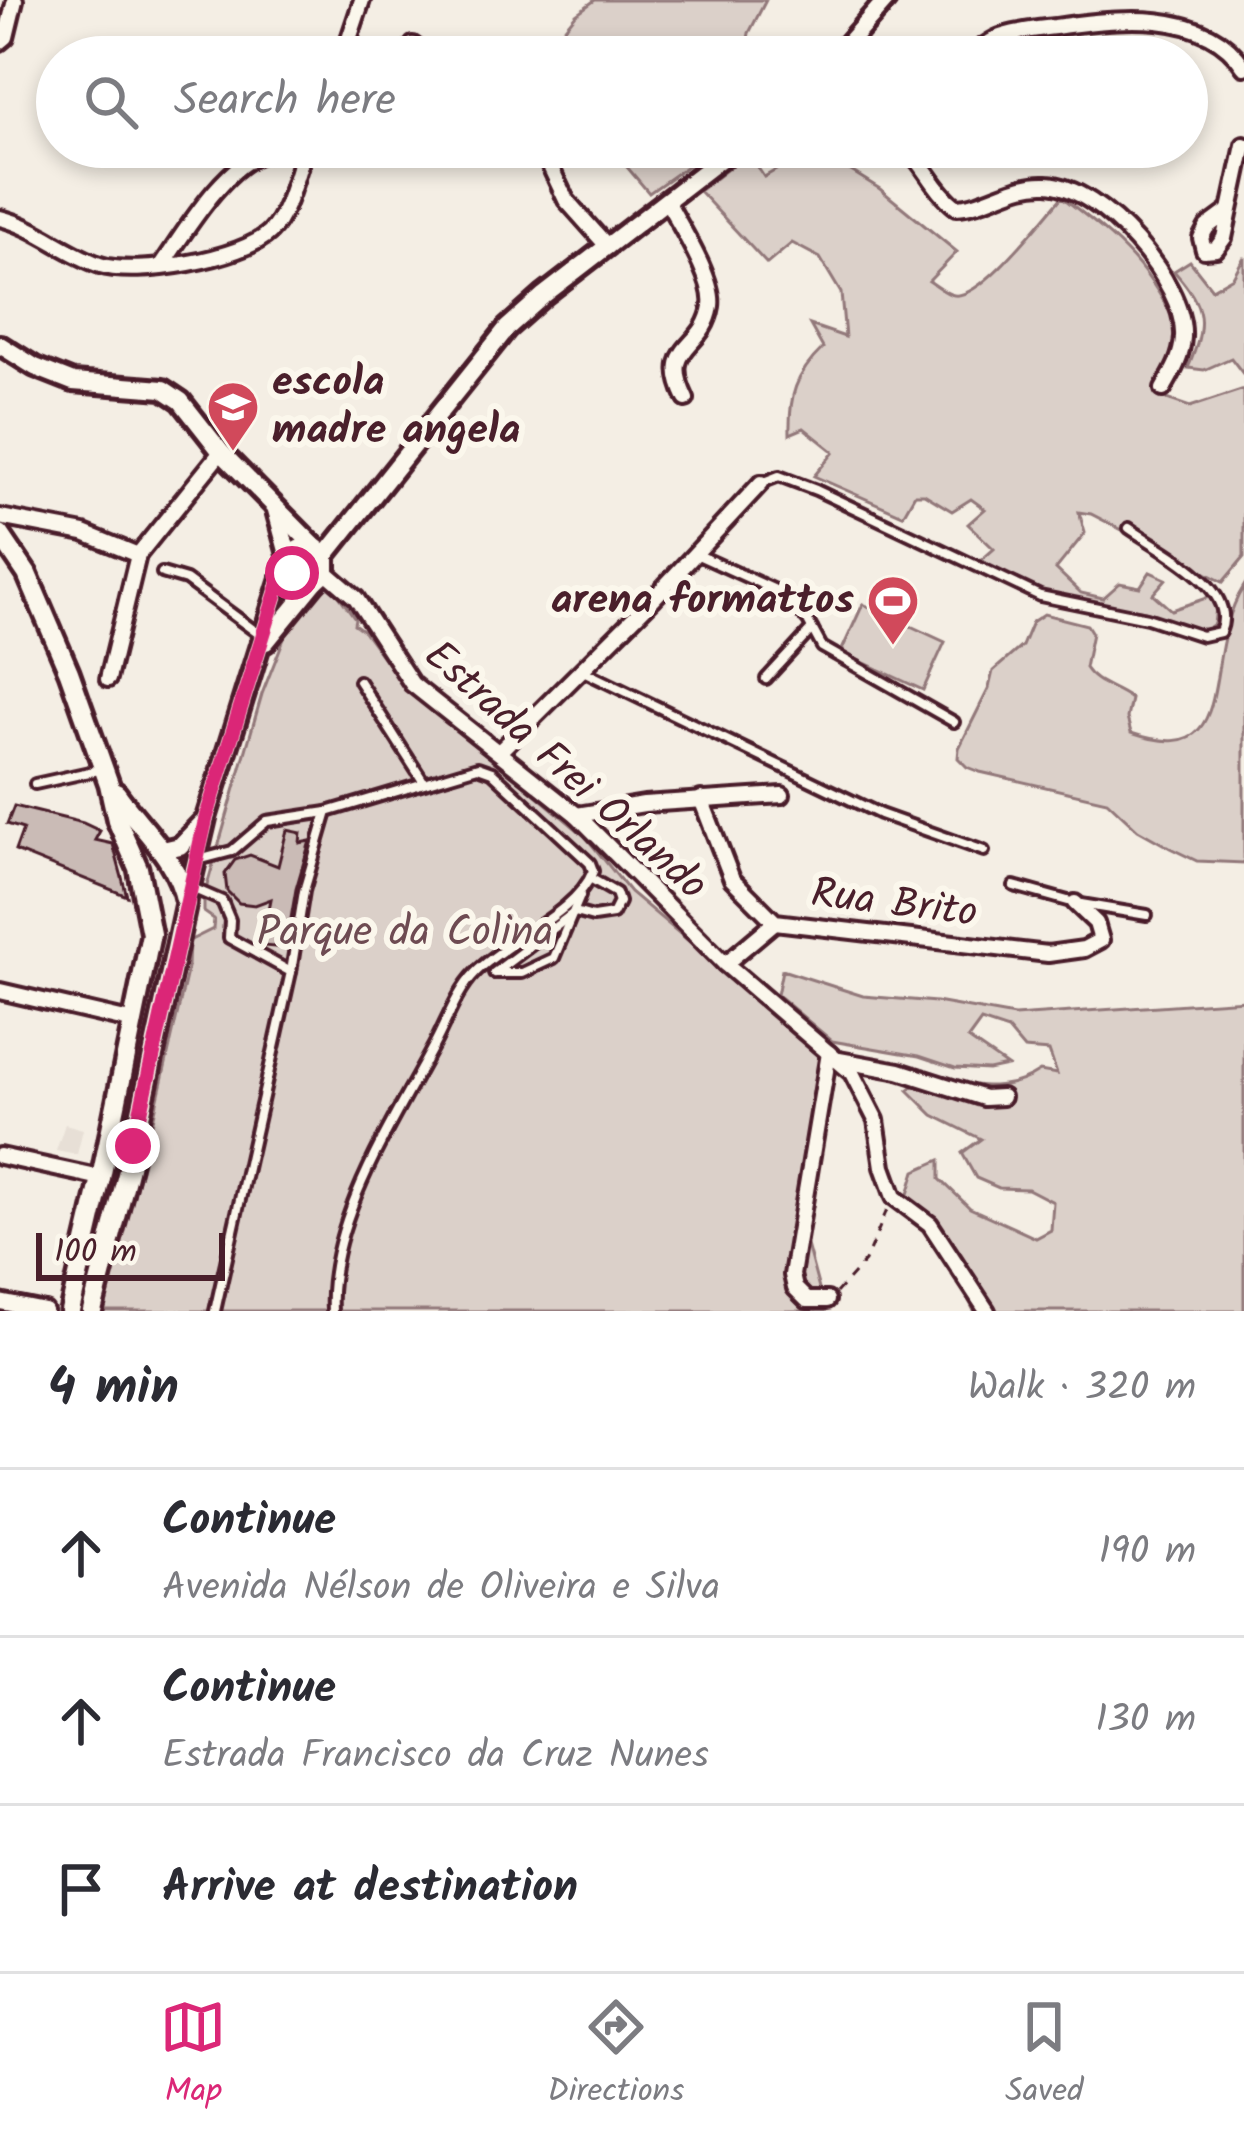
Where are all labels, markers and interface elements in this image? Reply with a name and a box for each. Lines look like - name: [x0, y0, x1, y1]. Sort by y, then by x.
- search box: [36, 36, 1208, 168]
- text: Search here: [174, 66, 396, 138]
- icon: search: [78, 69, 144, 135]
- place label: escola madre angela: [272, 350, 520, 465]
- school or university icon: escola madre angela: [205, 379, 261, 453]
- route start: [265, 546, 319, 600]
- place label: arena formattos: [551, 568, 854, 635]
- sports icon: arena formattos: [865, 573, 921, 647]
- street label: Estrada Frei Orlando: [408, 625, 722, 917]
- street label: Rua Brito: [807, 861, 981, 947]
- park label: Parque da Colina: [257, 900, 553, 967]
- route end: [106, 1119, 160, 1173]
- scale bar: [36, 1227, 225, 1280]
- text: 100 m: [54, 1227, 137, 1280]
- text: 4 min: [48, 1349, 179, 1430]
- text: Walk · 320 m: [968, 1358, 1196, 1420]
- text: Continue: [162, 1486, 336, 1558]
- icon: ahead: [48, 1520, 114, 1586]
- text: 190 m: [1099, 1522, 1196, 1584]
- text: Avenida Nélson de Oliveira e Silva: [162, 1558, 720, 1620]
- text: Continue: [162, 1654, 336, 1726]
- icon: ahead: [48, 1688, 114, 1754]
- text: 130 m: [1095, 1690, 1196, 1752]
- text: Estrada Francisco da Cruz Nunes: [162, 1726, 709, 1788]
- text: Arrive at destination: [162, 1853, 578, 1925]
- icon: arrive: [48, 1856, 114, 1922]
- tab: Map: [160, 1994, 226, 2119]
- tab: Directions: [547, 1994, 684, 2119]
- tab: Saved: [1005, 1994, 1084, 2119]

